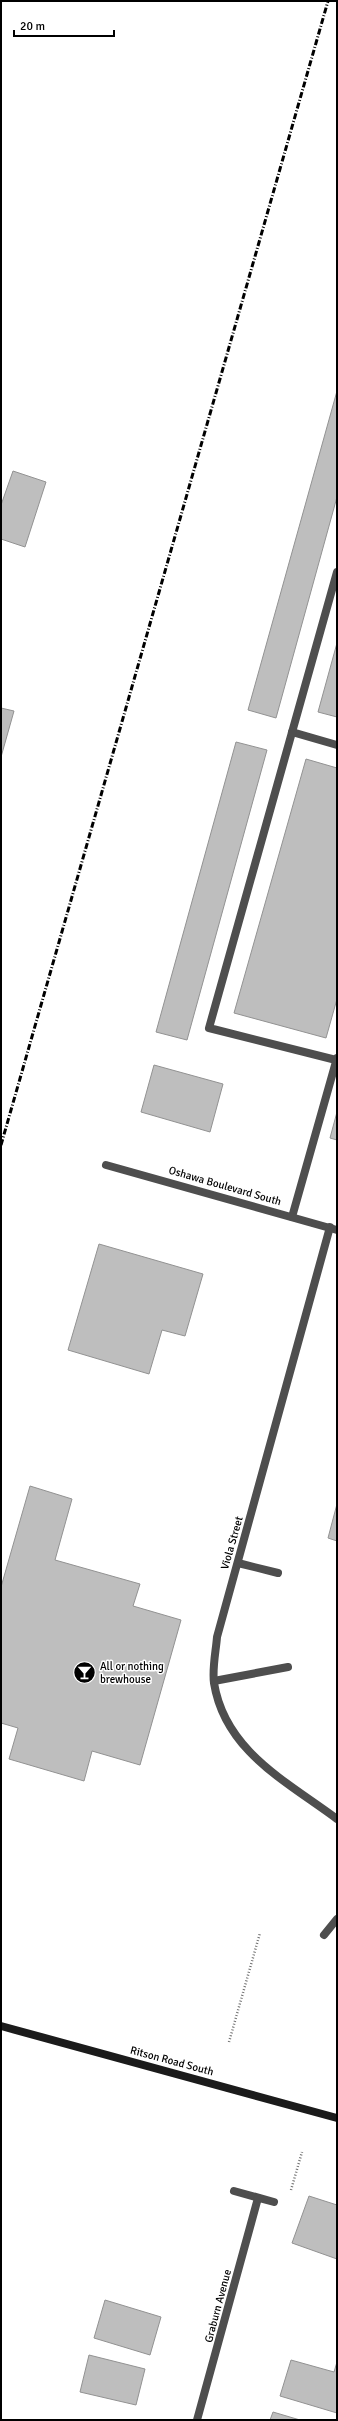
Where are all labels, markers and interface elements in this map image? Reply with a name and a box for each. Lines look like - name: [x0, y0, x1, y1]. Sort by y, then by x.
- scale bar: [14, 12, 114, 38]
- text: 20 m: [20, 19, 45, 34]
- street label: Oshawa Boulevard South: [167, 1164, 283, 1208]
- street label: Viola Street: [218, 1515, 246, 1571]
- bar icon: All or nothing brewhouse: [71, 1659, 97, 1685]
- place label: All or nothing brewhouse: [100, 1660, 164, 1686]
- street label: Ritson Road South: [129, 2044, 215, 2078]
- street label: Graburn Avenue: [202, 2268, 234, 2344]

